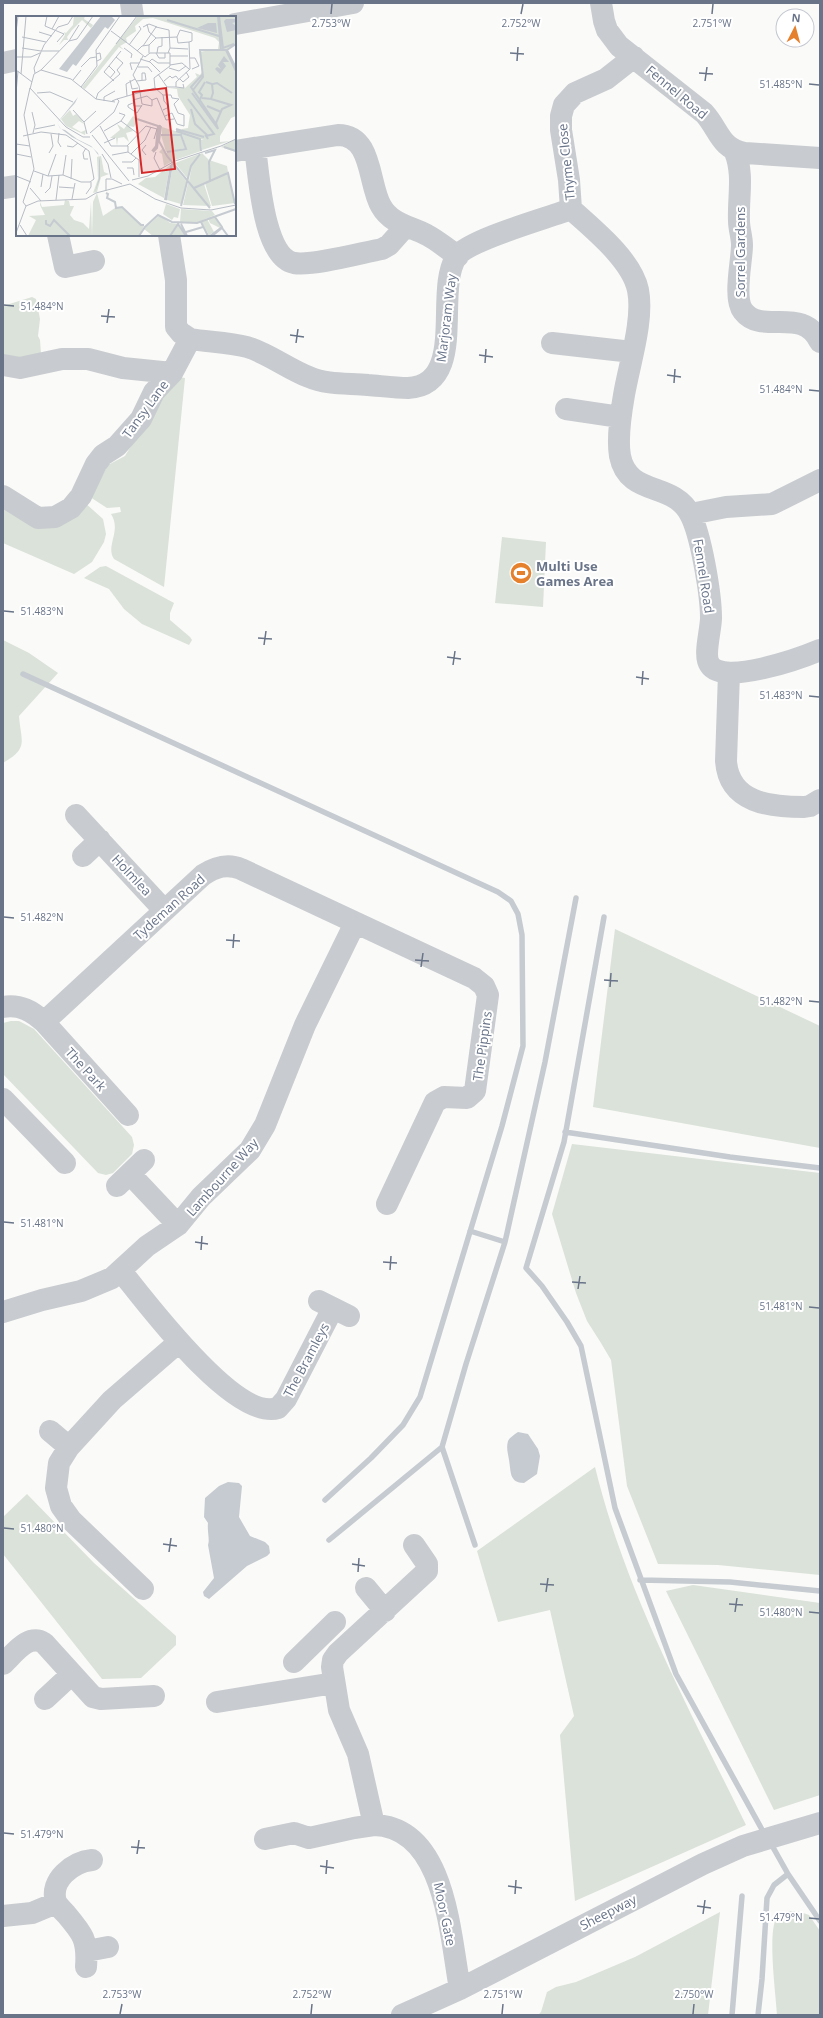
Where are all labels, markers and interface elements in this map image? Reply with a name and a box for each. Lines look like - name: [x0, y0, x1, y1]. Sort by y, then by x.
- north arrow: [775, 8, 815, 48]
- text: N: [791, 10, 801, 25]
- inset map: [16, 16, 236, 236]
- text: 2.753°W: [311, 16, 351, 30]
- text: 2.752°W: [501, 16, 541, 30]
- text: 2.751°W: [692, 16, 732, 30]
- street label: Fennel Road: [643, 61, 711, 123]
- text: 51.485°N: [759, 77, 803, 91]
- street label: Thyme Close: [553, 123, 579, 201]
- street label: Sorrel Gardens: [731, 207, 749, 297]
- street label: Marjoram Way: [432, 272, 460, 363]
- text: 51.484°N: [20, 299, 64, 313]
- street label: Tansy Lane: [118, 376, 172, 442]
- text: 51.484°N: [759, 382, 803, 396]
- street label: Fennel Road: [689, 538, 719, 614]
- place label: Multi Use Games Area: [536, 557, 614, 590]
- sports icon: Multi Use Games Area: [508, 560, 534, 586]
- text: 51.483°N: [20, 604, 64, 618]
- text: 51.483°N: [759, 688, 803, 702]
- street label: Holmlea: [108, 850, 156, 900]
- street label: Tydeman Road: [129, 870, 209, 944]
- text: 51.482°N: [20, 910, 64, 924]
- text: 51.482°N: [759, 994, 803, 1008]
- street label: The Pippins: [468, 1010, 496, 1082]
- street label: The Park: [62, 1043, 111, 1095]
- street label: Lambourne Way: [182, 1134, 262, 1220]
- text: 51.481°N: [20, 1216, 64, 1230]
- text: 51.481°N: [759, 1299, 803, 1313]
- street label: The Bramleys: [279, 1320, 333, 1400]
- text: 51.480°N: [20, 1521, 64, 1535]
- text: 51.480°N: [759, 1605, 803, 1619]
- text: 51.479°N: [20, 1827, 64, 1841]
- street label: Moor Gate: [429, 1881, 461, 1947]
- street label: Sheepway: [577, 1890, 640, 1934]
- text: 51.479°N: [759, 1910, 803, 1924]
- text: 2.753°W: [102, 1987, 142, 2001]
- text: 2.752°W: [292, 1987, 332, 2001]
- text: 2.751°W: [483, 1987, 523, 2001]
- text: 2.750°W: [674, 1987, 714, 2001]

